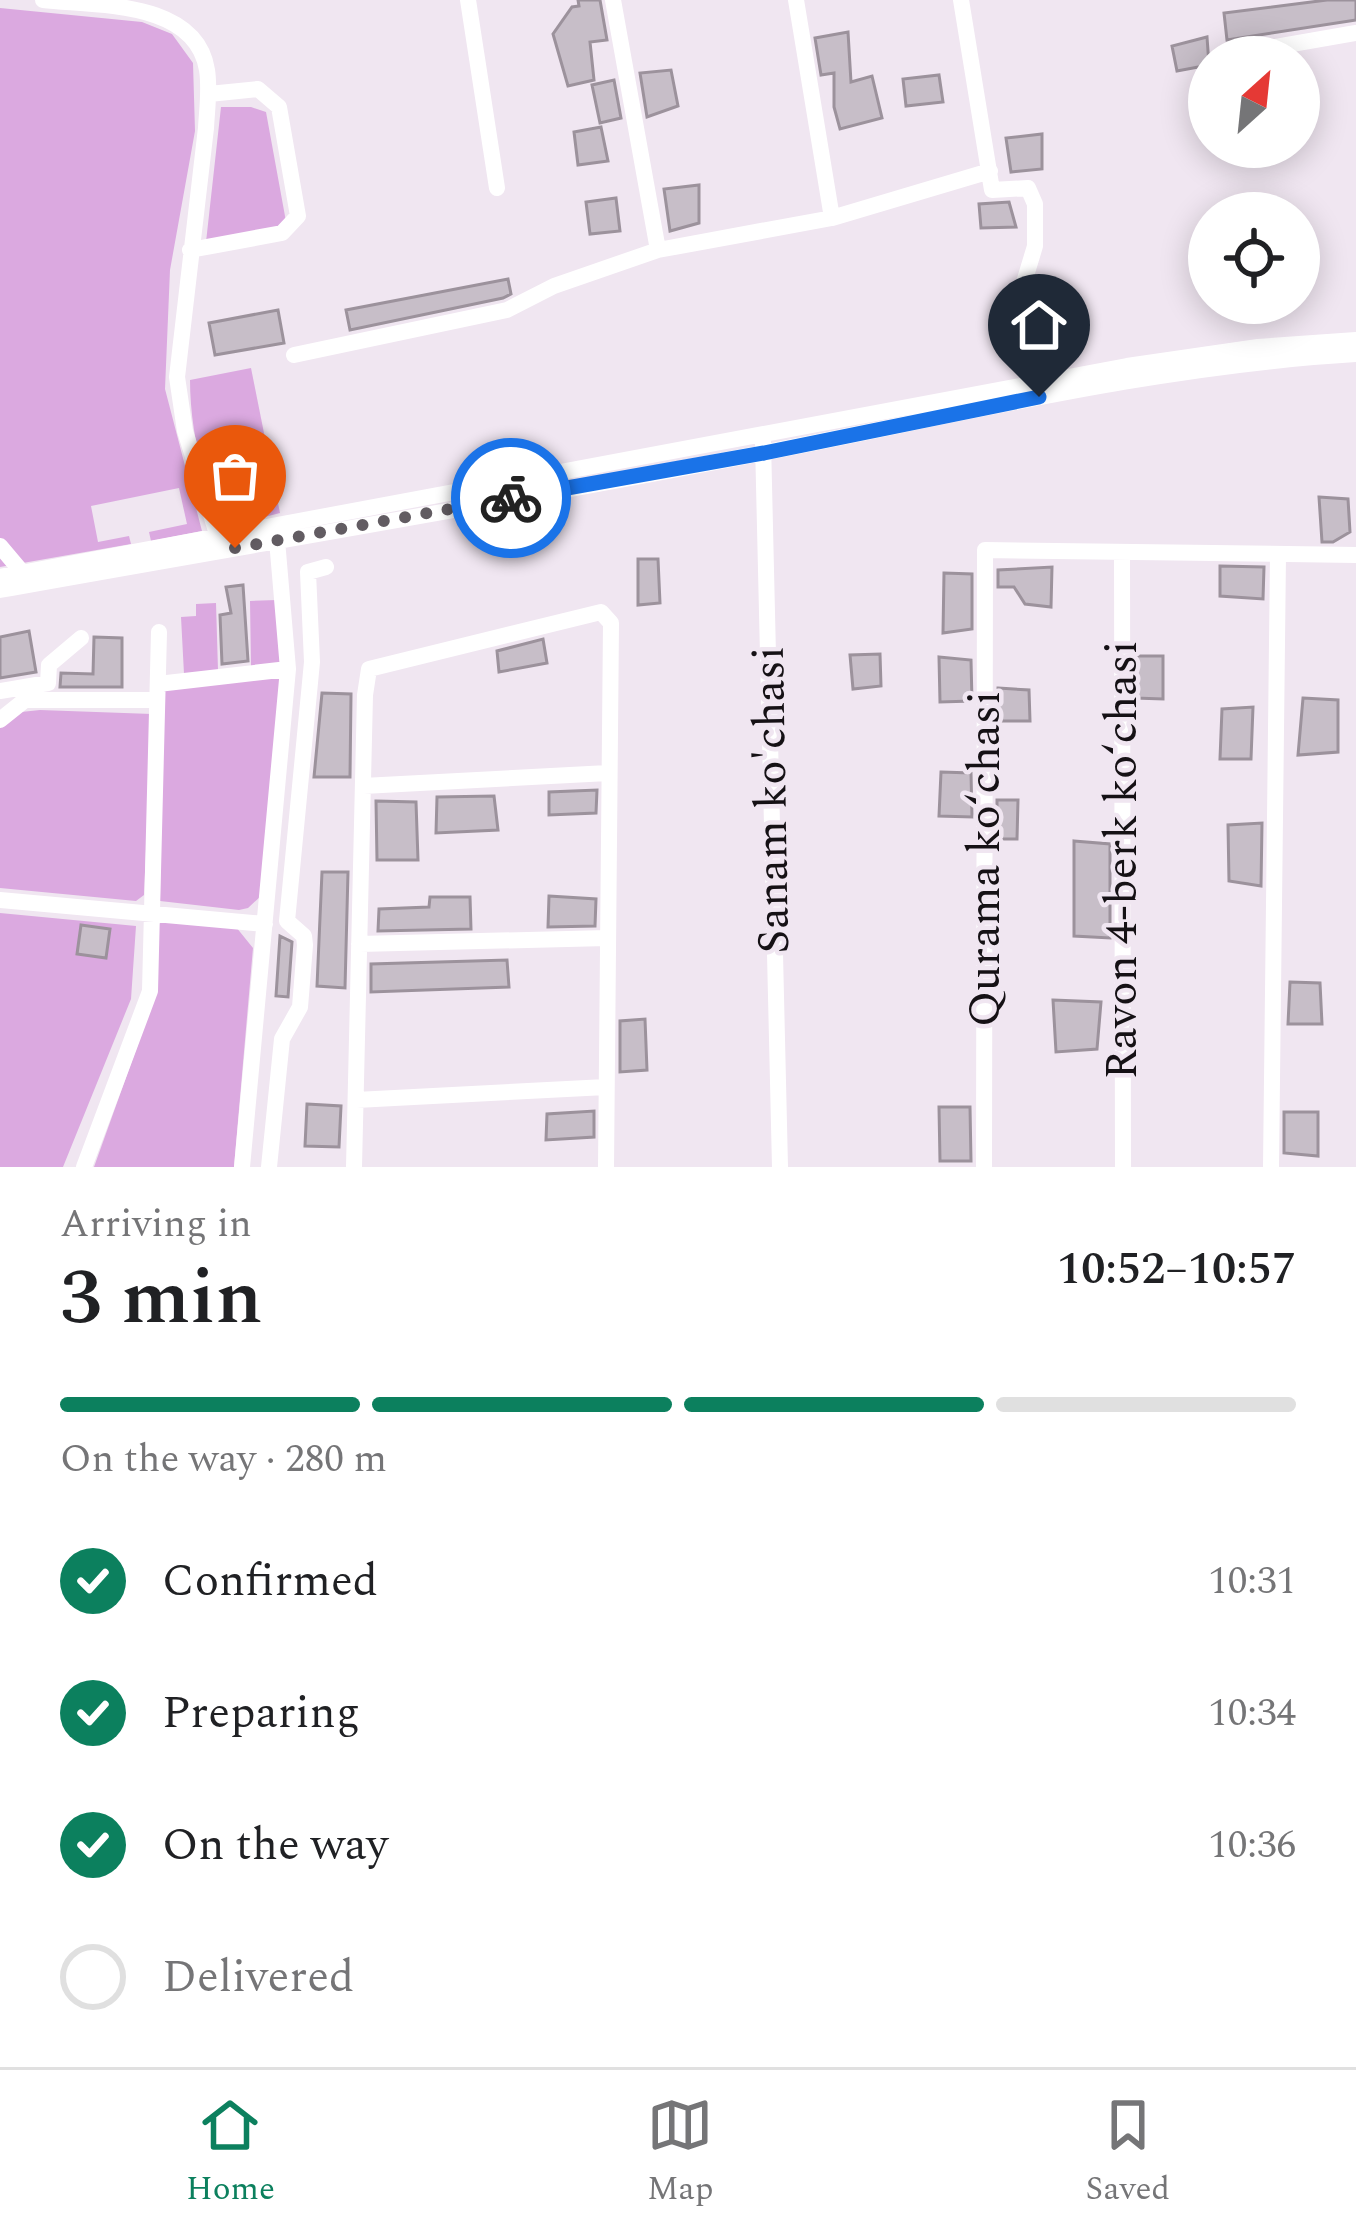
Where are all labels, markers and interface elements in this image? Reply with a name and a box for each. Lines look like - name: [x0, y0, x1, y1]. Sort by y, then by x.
- north arrow: [1188, 36, 1320, 168]
- map controls: [1188, 36, 1320, 324]
- button: locate: [1188, 192, 1320, 324]
- pin: [988, 274, 1090, 397]
- icon: home: [1006, 292, 1072, 358]
- pin: [184, 425, 286, 548]
- courier: [451, 438, 571, 558]
- icon: bag: [202, 443, 268, 509]
- icon: bike: [478, 465, 544, 531]
- street label: Ravon 4-berk koʻchasi: [1088, 640, 1157, 1080]
- street label: Sanam ko'chasi: [735, 646, 809, 954]
- street label: Qurama koʻchasi: [951, 691, 1020, 1027]
- text: Arriving in: [60, 1195, 252, 1254]
- text: 10:52–10:57: [1057, 1235, 1296, 1304]
- text: 3 min: [60, 1239, 262, 1358]
- text: On the way · 280 m: [60, 1430, 387, 1489]
- text: Confirmed: [162, 1547, 378, 1616]
- icon: check: [60, 1548, 126, 1614]
- text: 10:31: [1208, 1552, 1296, 1611]
- text: Preparing: [162, 1679, 360, 1748]
- icon: check: [60, 1680, 126, 1746]
- text: 10:34: [1208, 1684, 1296, 1743]
- text: On the way: [162, 1811, 388, 1880]
- icon: check: [60, 1812, 126, 1878]
- text: 10:36: [1208, 1816, 1296, 1875]
- text: Delivered: [162, 1943, 354, 2012]
- tab: Home: [186, 2092, 275, 2214]
- tab: Map: [647, 2092, 713, 2214]
- tab: Saved: [1085, 2092, 1170, 2214]

